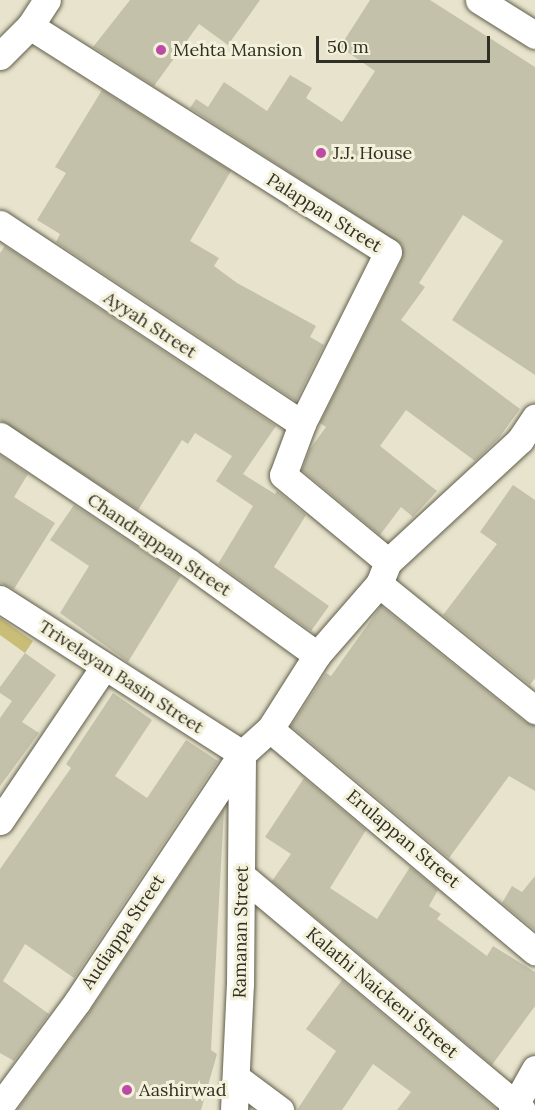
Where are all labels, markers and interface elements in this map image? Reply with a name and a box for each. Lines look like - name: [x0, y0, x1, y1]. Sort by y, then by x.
- scale bar: [319, 24, 493, 62]
- text: 50 m: [327, 35, 369, 58]
- place label: Mehta Mansion: [173, 39, 302, 61]
- marker: Mehta Mansion: [154, 43, 168, 57]
- place label: J.J. House: [333, 142, 412, 164]
- marker: J.J. House: [314, 146, 328, 160]
- street label: Palappan Street: [262, 169, 386, 257]
- street label: Ayyah Street: [100, 287, 200, 363]
- street label: Chandrappan Street: [83, 489, 235, 601]
- street label: Trivelayan Basin Street: [35, 616, 207, 738]
- street label: Erulappan Street: [342, 785, 464, 893]
- street label: Ramanan Street: [229, 865, 253, 999]
- street label: Audiappa Street: [77, 871, 169, 993]
- street label: Kalathi Naickeni Street: [302, 923, 462, 1063]
- place label: Aashirwad: [139, 1079, 226, 1101]
- marker: Aashirwad: [120, 1083, 134, 1097]

